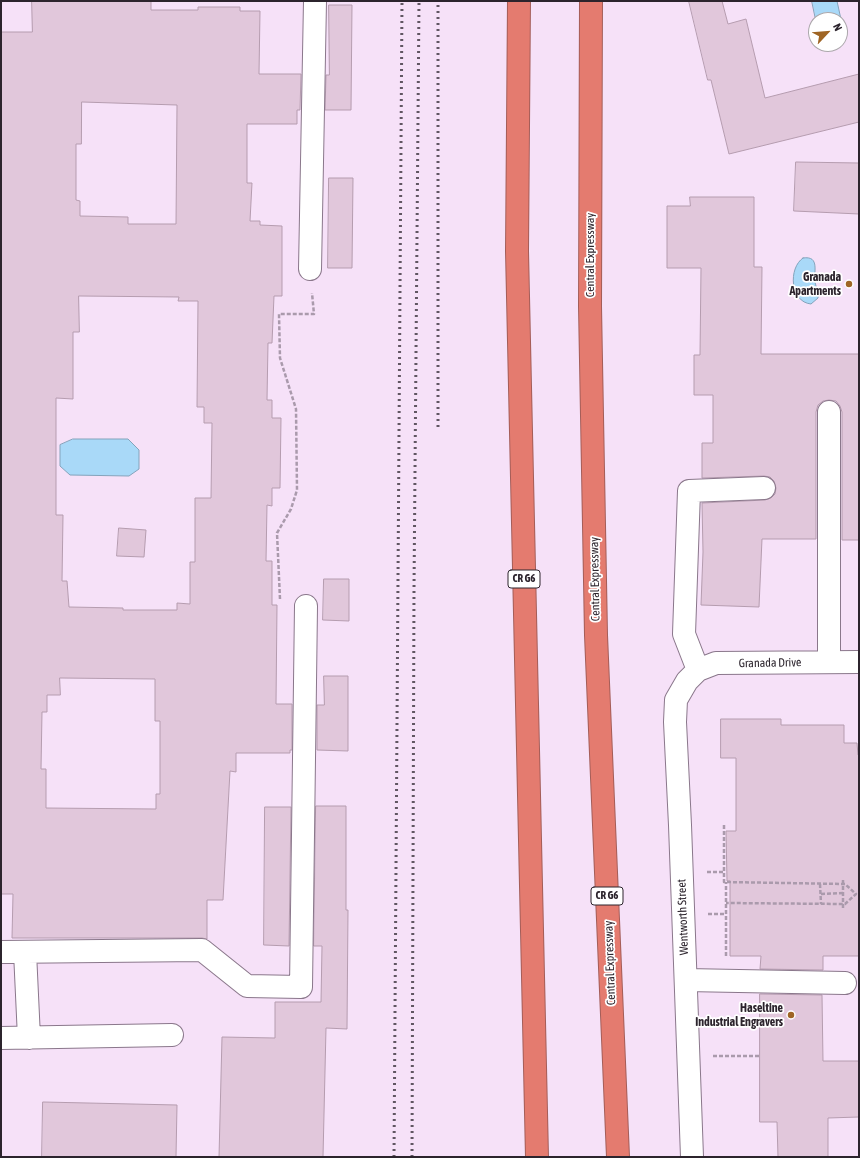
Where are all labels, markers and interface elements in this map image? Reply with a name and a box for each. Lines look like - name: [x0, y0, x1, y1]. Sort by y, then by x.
- north arrow: [808, 12, 848, 52]
- text: N: [831, 22, 845, 33]
- street label: Central Expressway: [583, 213, 597, 297]
- place label: Granada Apartments: [789, 270, 841, 298]
- marker: Granada Apartments: [844, 279, 854, 289]
- street label: Central Expressway: [587, 537, 603, 621]
- road number: CR G6: [508, 570, 540, 588]
- street label: Granada Drive: [738, 655, 802, 671]
- street label: Wentworth Street: [674, 879, 692, 955]
- road number: CR G6: [591, 887, 623, 905]
- street label: Central Expressway: [601, 921, 619, 1005]
- place label: Haseltine Industrial Engravers: [695, 1001, 783, 1029]
- marker: Haseltine Industrial Engravers: [786, 1010, 796, 1020]

